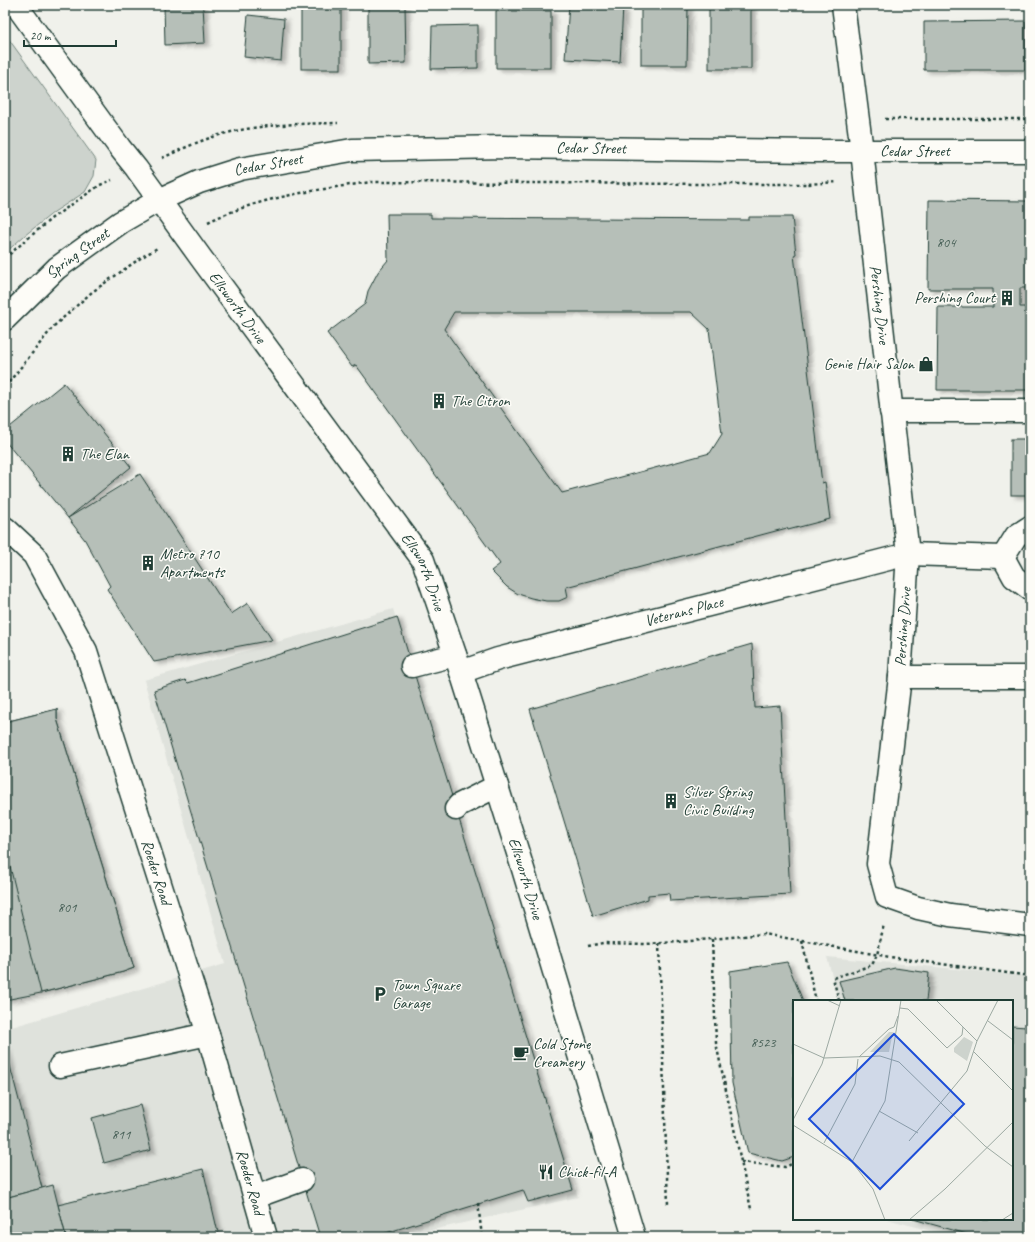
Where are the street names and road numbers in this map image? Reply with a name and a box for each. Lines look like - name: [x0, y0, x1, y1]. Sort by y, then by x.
- street label: Cedar Street: [556, 138, 628, 159]
- street label: Cedar Street: [880, 141, 951, 161]
- street label: Cedar Street: [231, 148, 306, 180]
- street label: Spring Street: [42, 223, 115, 283]
- street label: Pershing Drive: [865, 264, 894, 347]
- street label: Ellsworth Drive: [204, 268, 272, 349]
- street label: Ellsworth Drive: [396, 529, 450, 615]
- street label: Pershing Drive: [890, 585, 916, 667]
- street label: Veterans Place: [642, 591, 727, 631]
- street label: Ellsworth Drive: [504, 835, 548, 923]
- street label: Roeder Road: [137, 837, 177, 910]
- street label: Roeder Road: [232, 1147, 270, 1220]

